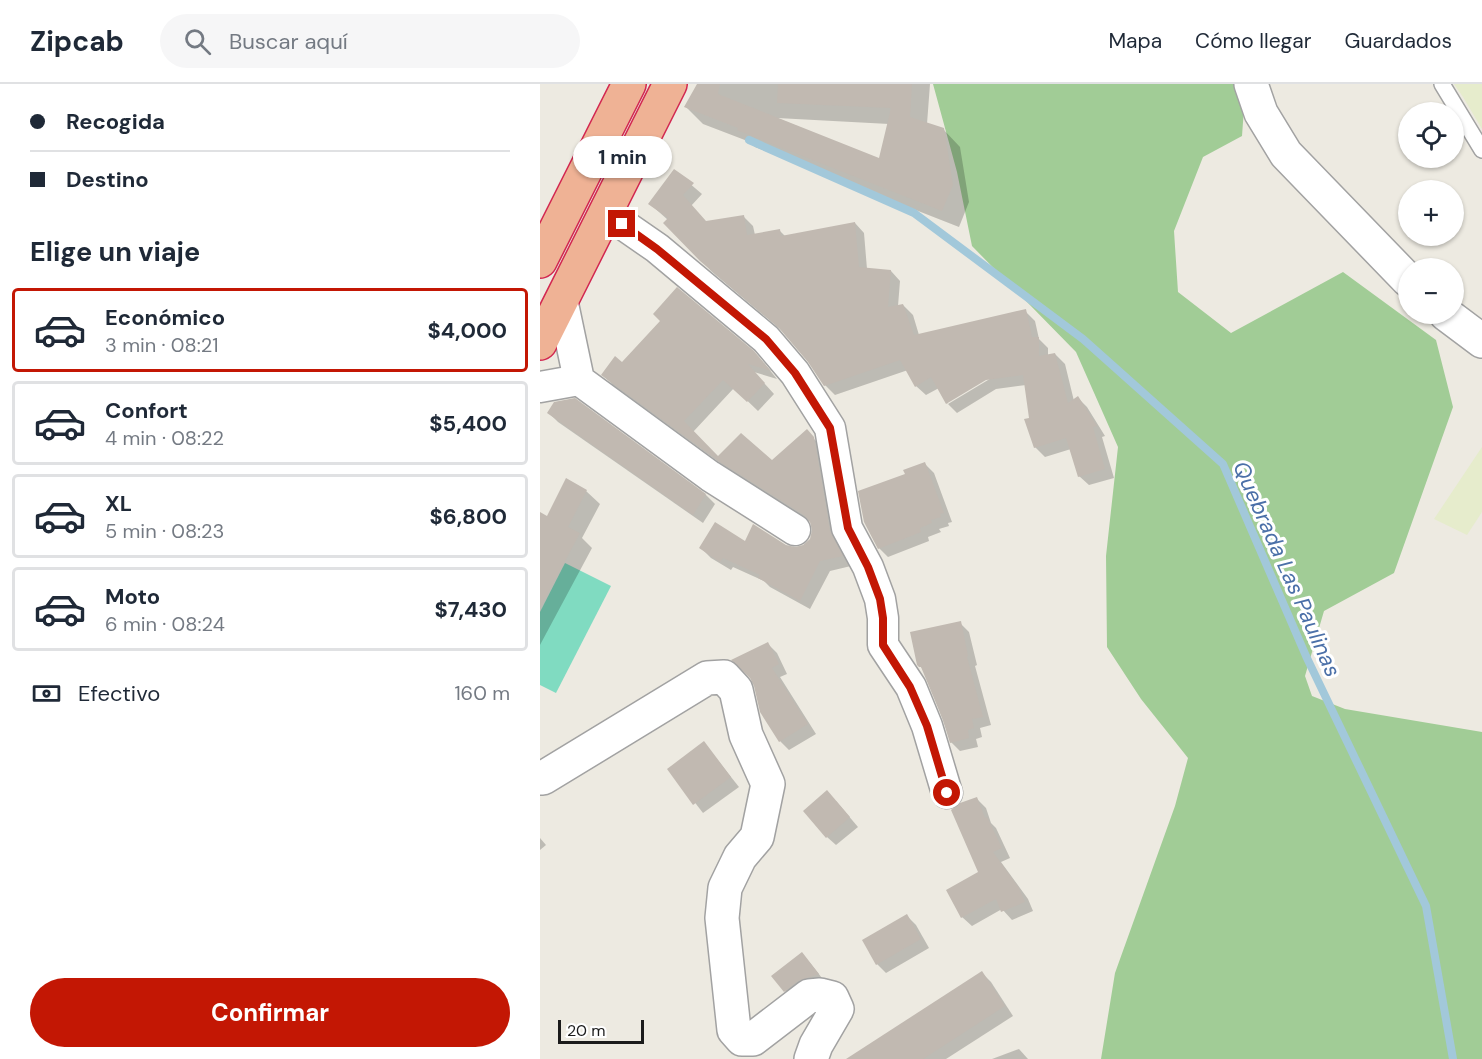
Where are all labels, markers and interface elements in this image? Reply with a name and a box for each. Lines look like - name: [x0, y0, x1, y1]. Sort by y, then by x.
- search box: [160, 14, 580, 68]
- text: Zipcab: [30, 23, 124, 60]
- icon: search: [181, 25, 214, 58]
- text: Buscar aquí: [229, 27, 348, 56]
- text: Mapa: [1108, 27, 1162, 55]
- text: Cómo llegar: [1195, 27, 1312, 55]
- text: Guardados: [1345, 27, 1452, 55]
- map controls: [1398, 102, 1464, 324]
- button: locate: [1398, 102, 1464, 168]
- text: Recogida: [66, 107, 165, 136]
- callout: 1 min: [572, 137, 672, 179]
- text: 1 min: [598, 144, 647, 170]
- text: Destino: [66, 165, 149, 194]
- button: +: [1398, 180, 1464, 246]
- route end: [608, 210, 635, 237]
- text: Elige un viaje: [30, 234, 200, 269]
- button: −: [1398, 258, 1464, 324]
- icon: car: [33, 303, 87, 357]
- text: Económico: [105, 303, 225, 332]
- text: $4,000: [428, 316, 507, 345]
- text: 3 min · 08:21: [105, 332, 218, 358]
- icon: car: [33, 396, 87, 450]
- text: Confort: [105, 396, 188, 425]
- text: $5,400: [429, 409, 507, 438]
- text: 4 min · 08:22: [105, 425, 224, 451]
- water label: Quebrada Las Paulinas: [1226, 457, 1348, 681]
- icon: car: [33, 489, 87, 543]
- text: XL: [105, 489, 132, 518]
- text: $6,800: [429, 502, 507, 531]
- text: 5 min · 08:23: [105, 518, 224, 544]
- icon: car: [33, 582, 87, 636]
- text: Moto: [105, 582, 160, 611]
- text: $7,430: [435, 595, 507, 624]
- text: 6 min · 08:24: [105, 611, 225, 637]
- icon: cash: [30, 677, 63, 710]
- text: Efectivo: [78, 679, 160, 708]
- text: 160 m: [454, 680, 510, 706]
- route start: [933, 779, 960, 806]
- button: Confirmar: [30, 978, 510, 1047]
- scale bar: [558, 1017, 644, 1044]
- text: 20 m: [567, 1020, 606, 1041]

